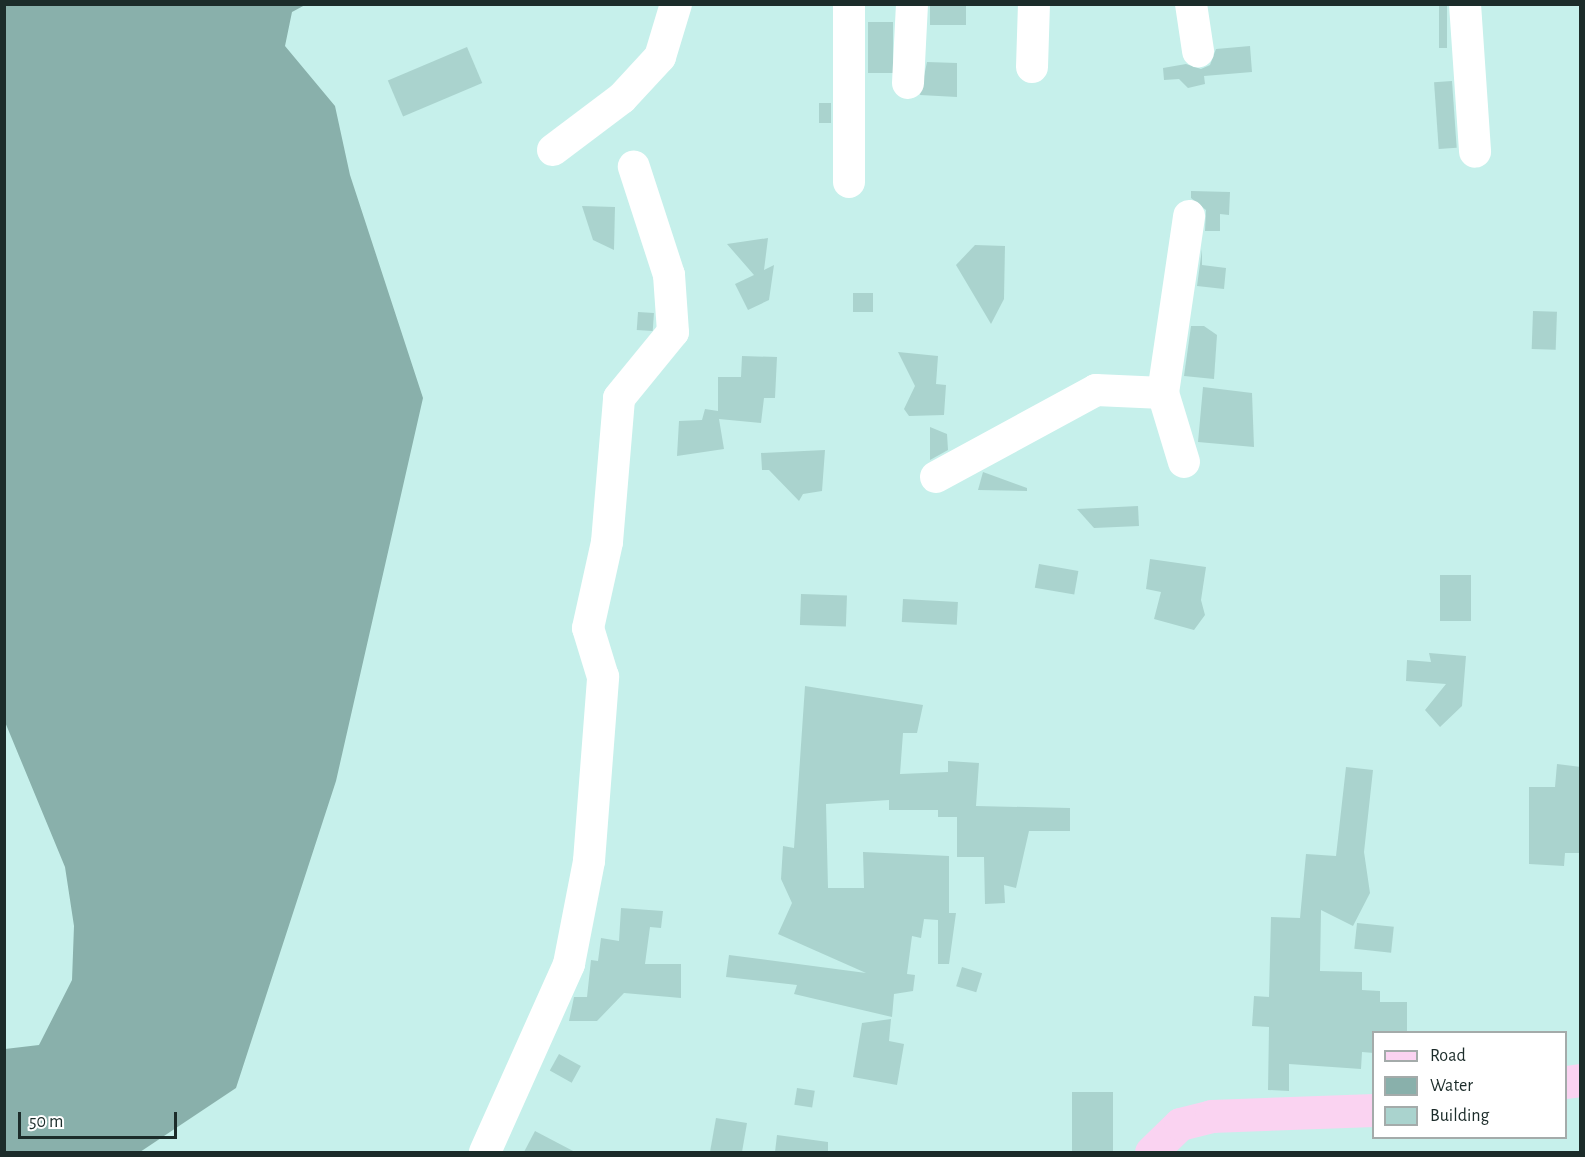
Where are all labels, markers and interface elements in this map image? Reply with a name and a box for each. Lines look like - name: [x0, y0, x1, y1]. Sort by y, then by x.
- legend: [1372, 1031, 1567, 1139]
- text: Road: [1430, 1047, 1466, 1065]
- text: Water: [1430, 1077, 1473, 1095]
- scale bar: [21, 1100, 180, 1138]
- text: Building: [1430, 1107, 1489, 1125]
- text: 50 m: [29, 1113, 63, 1131]

